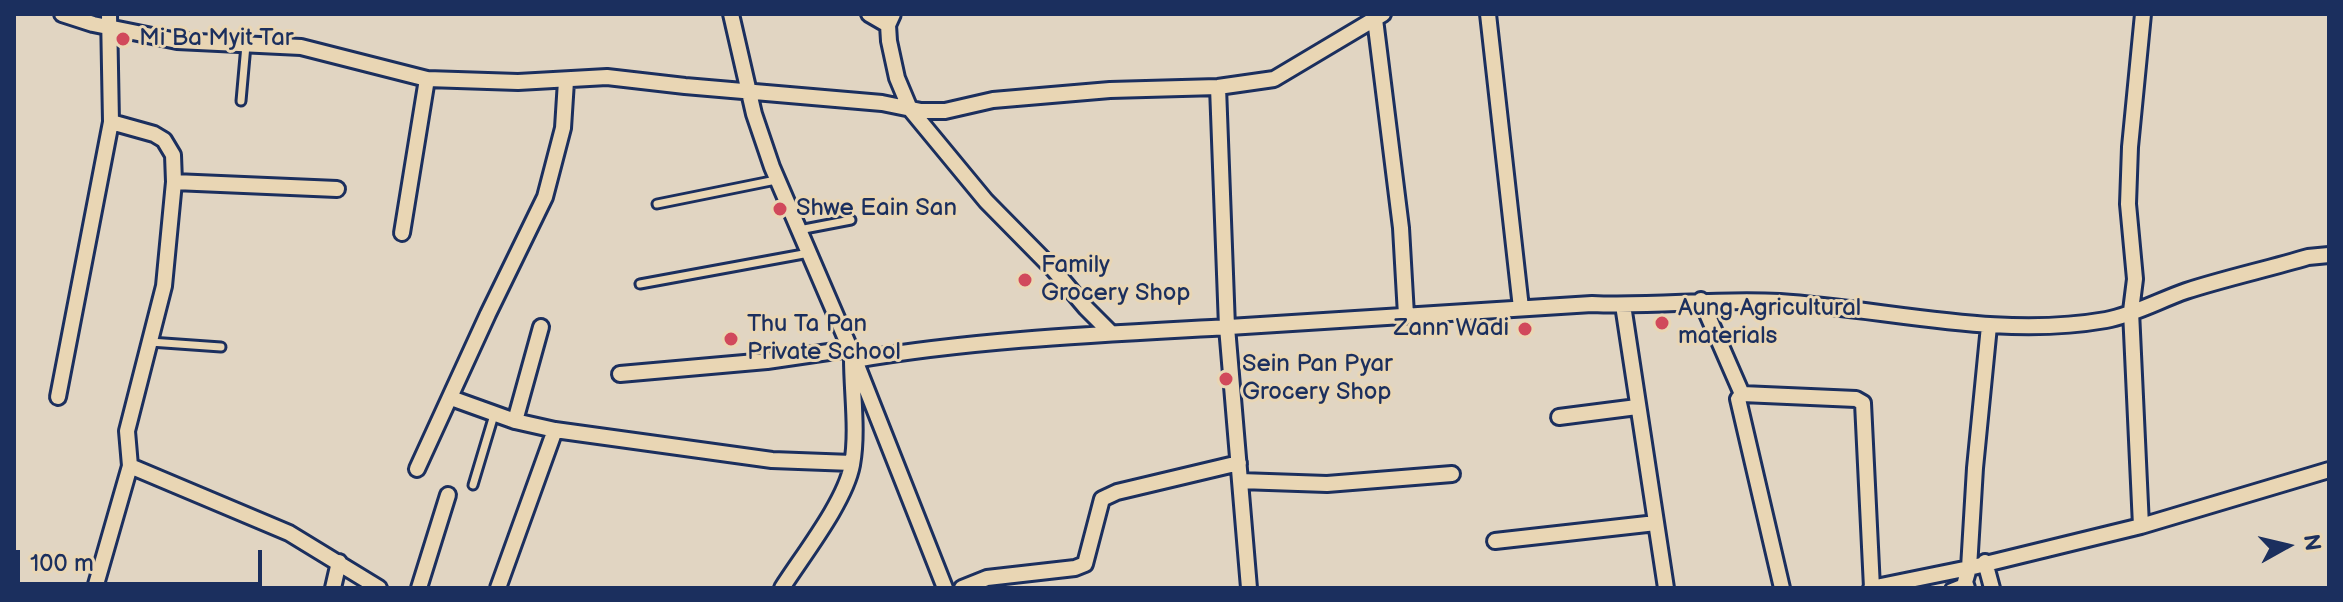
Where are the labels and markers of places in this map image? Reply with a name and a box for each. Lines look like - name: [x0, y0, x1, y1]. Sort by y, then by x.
- place label: Mi Ba Myit Tar: [139, 25, 293, 53]
- marker: Mi Ba Myit Tar: [114, 30, 132, 48]
- place label: Shwe Eain San: [796, 195, 957, 223]
- marker: Shwe Eain San: [771, 200, 789, 218]
- place label: Family Grocery Shop: [1041, 252, 1190, 308]
- marker: Family Grocery Shop: [1016, 271, 1034, 289]
- place label: Aung Agricultural materials: [1678, 295, 1861, 351]
- place label: Thu Ta Pan Private School: [747, 311, 901, 367]
- marker: Aung Agricultural materials: [1653, 314, 1671, 332]
- place label: Zann Wadi: [1394, 315, 1509, 343]
- marker: Zann Wadi: [1516, 320, 1534, 338]
- marker: Thu Ta Pan Private School: [722, 330, 740, 348]
- place label: Sein Pan Pyar Grocery Shop: [1242, 351, 1393, 407]
- marker: Sein Pan Pyar Grocery Shop: [1217, 370, 1235, 388]

